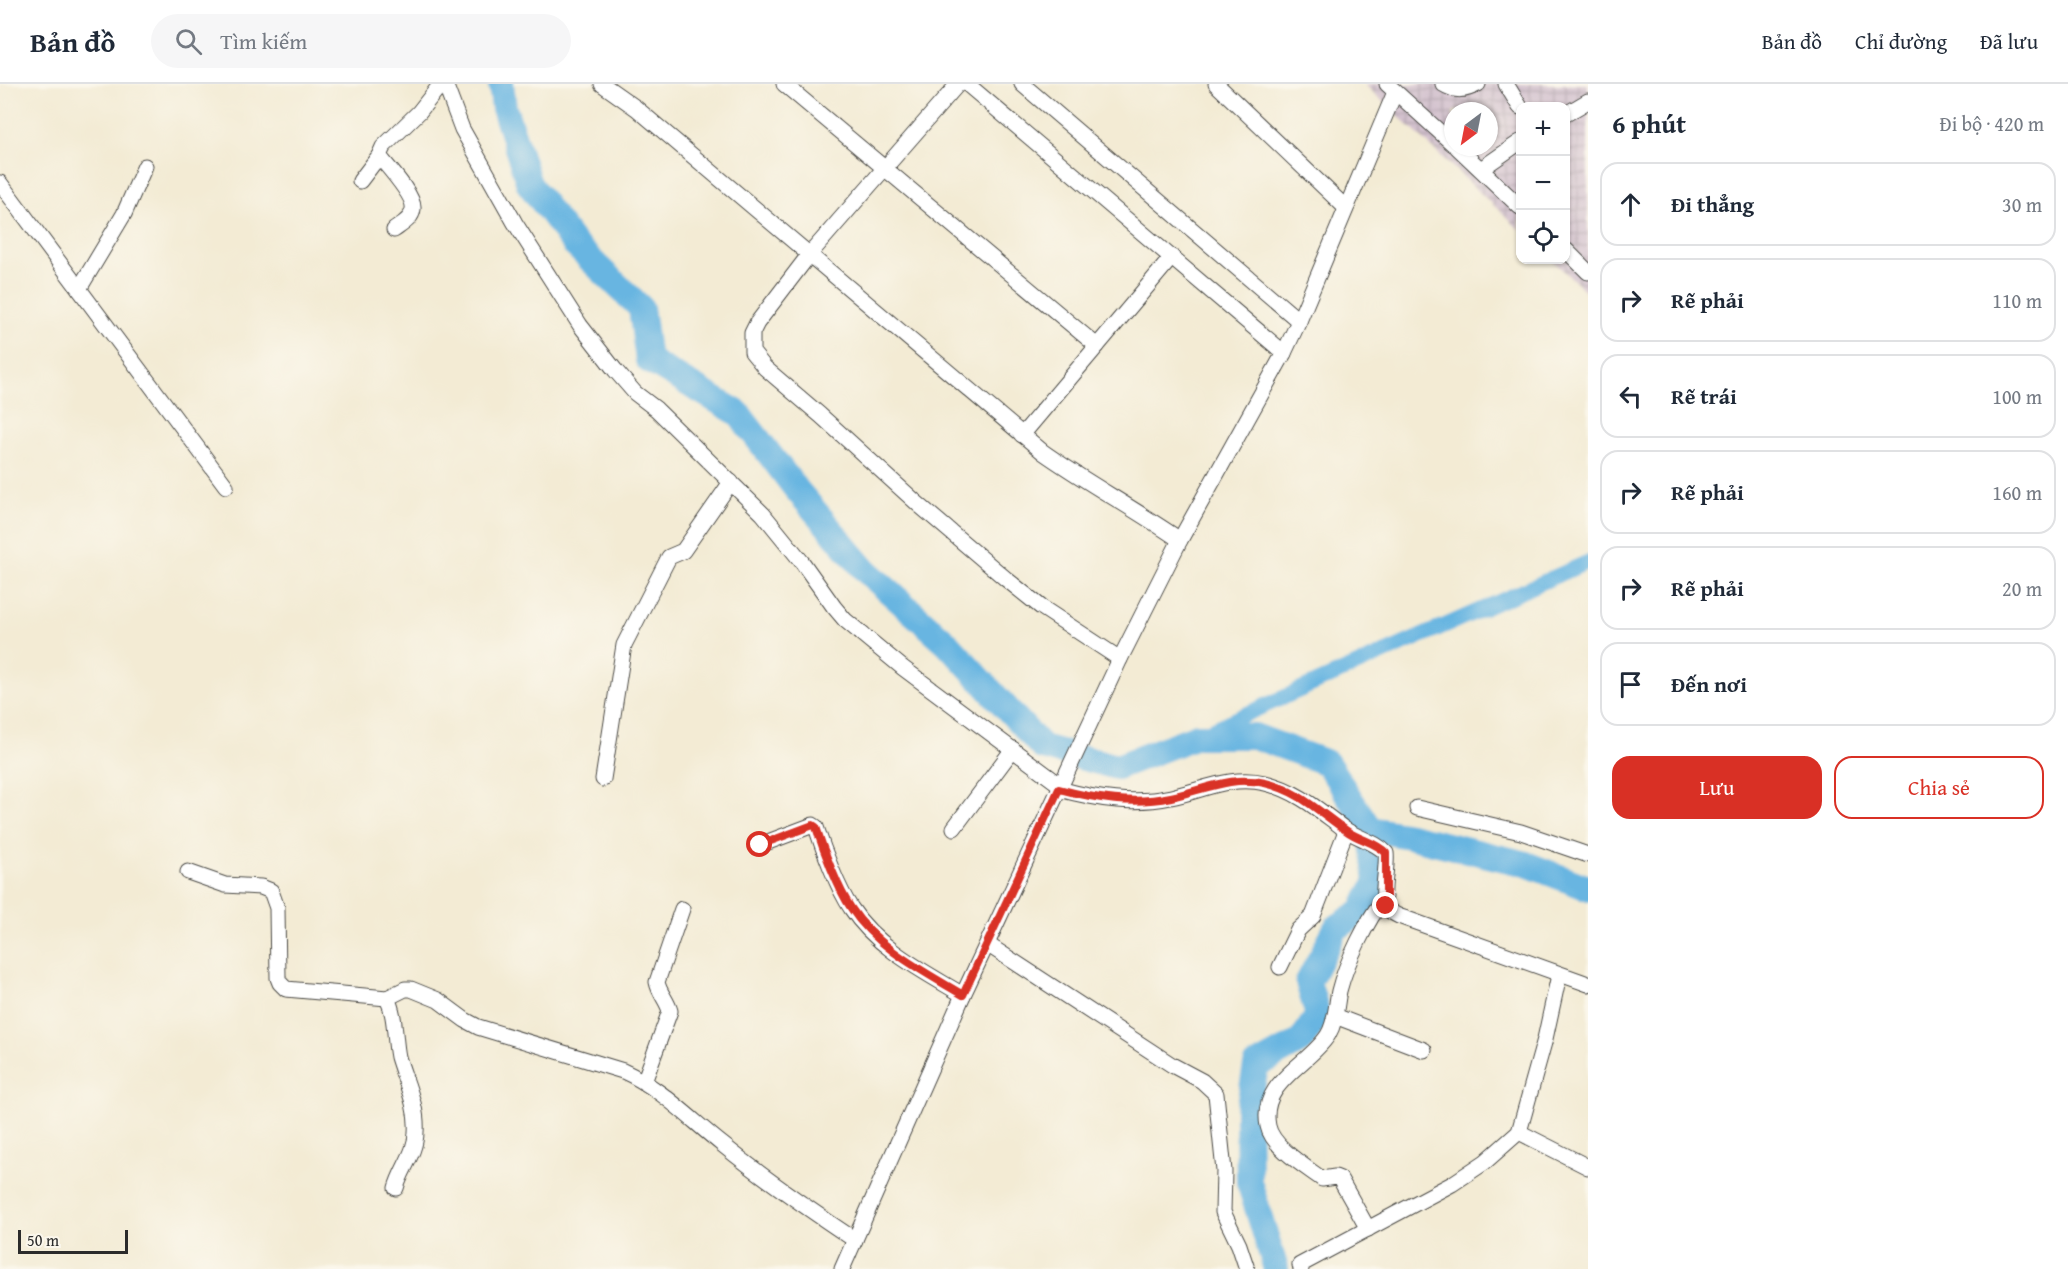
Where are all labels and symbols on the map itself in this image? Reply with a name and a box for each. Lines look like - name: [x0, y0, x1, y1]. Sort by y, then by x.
- north arrow: [1444, 102, 1498, 156]
- route start: [746, 831, 772, 857]
- route end: [1372, 892, 1398, 918]
- scale bar: [18, 1227, 128, 1254]

